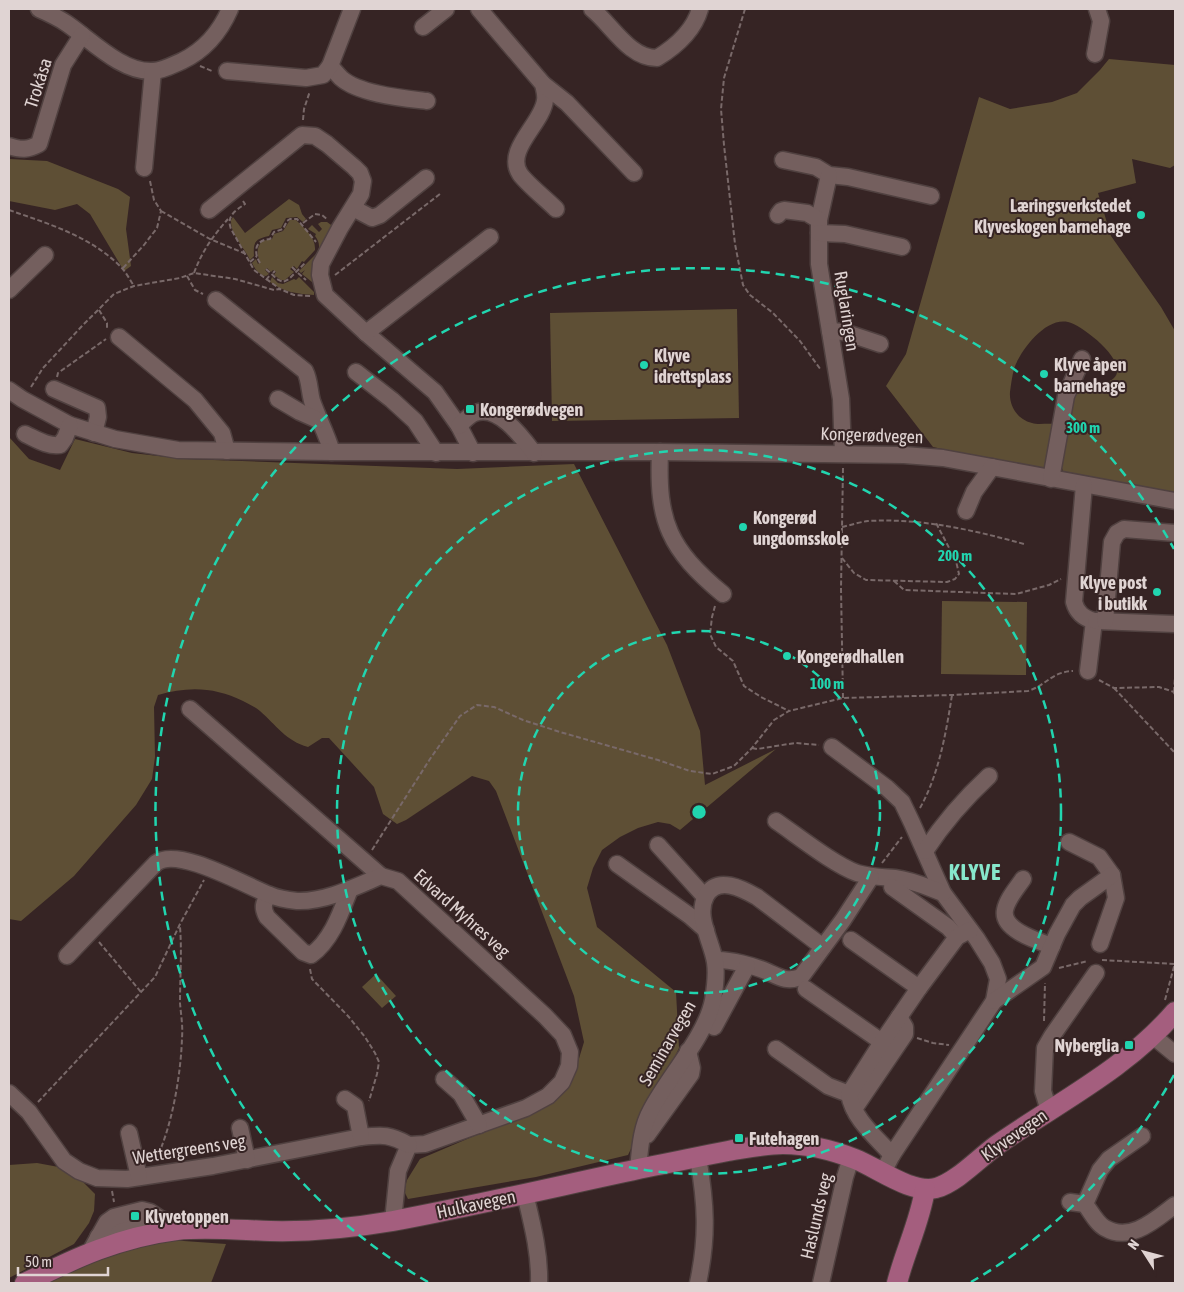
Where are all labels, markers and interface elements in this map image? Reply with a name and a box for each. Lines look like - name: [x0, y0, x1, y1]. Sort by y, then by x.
- street label: Trokåsa: [20, 55, 56, 111]
- place label: Læringsverkstedet Klyveskogen barnehage: [974, 195, 1132, 237]
- marker: Læringsverkstedet Klyveskogen barnehage: [1135, 209, 1147, 221]
- street label: Ruglaringen: [830, 269, 864, 353]
- place label: Klyve idrettsplass: [654, 345, 732, 387]
- place label: Klyve åpen barnehage: [1054, 354, 1127, 396]
- marker: Klyve idrettsplass: [638, 359, 650, 371]
- marker: Klyve åpen barnehage: [1038, 368, 1050, 380]
- place label: Kongerødvegen: [480, 399, 583, 420]
- marker: Kongerødvegen: [464, 403, 476, 415]
- text: 300 m: [1066, 419, 1100, 436]
- street label: Kongerødvegen: [820, 423, 924, 447]
- place label: Kongerød ungdomsskole: [753, 507, 849, 549]
- marker: Kongerød ungdomsskole: [737, 521, 749, 533]
- text: 200 m: [938, 547, 972, 564]
- place label: Klyve post i butikk: [1080, 572, 1148, 614]
- marker: Klyve post i butikk: [1151, 586, 1163, 598]
- place label: Kongerødhallen: [797, 646, 904, 667]
- marker: Kongerødhallen: [781, 650, 793, 662]
- text: 100 m: [810, 675, 844, 692]
- centre of rings: [690, 803, 708, 821]
- district label: KLYVE: [949, 859, 1001, 885]
- street label: Edvard Myhres veg: [410, 864, 514, 962]
- street label: Seminarvegen: [634, 997, 700, 1089]
- place label: Nyberglia: [1054, 1035, 1119, 1056]
- marker: Nyberglia: [1123, 1039, 1135, 1051]
- street label: Klyvevegen: [977, 1105, 1051, 1165]
- place label: Futehagen: [749, 1128, 820, 1149]
- street label: Wettergreens veg: [131, 1130, 247, 1168]
- marker: Futehagen: [733, 1132, 745, 1144]
- street label: Haslunds veg: [796, 1171, 836, 1261]
- street label: Hulkavegen: [435, 1185, 517, 1223]
- place label: Klyvetoppen: [145, 1206, 229, 1227]
- marker: Klyvetoppen: [129, 1210, 141, 1222]
- north arrow: [1119, 1227, 1169, 1277]
- text: N: [1125, 1236, 1142, 1252]
- scale bar: [18, 1244, 108, 1276]
- text: 50 m: [25, 1253, 52, 1270]

